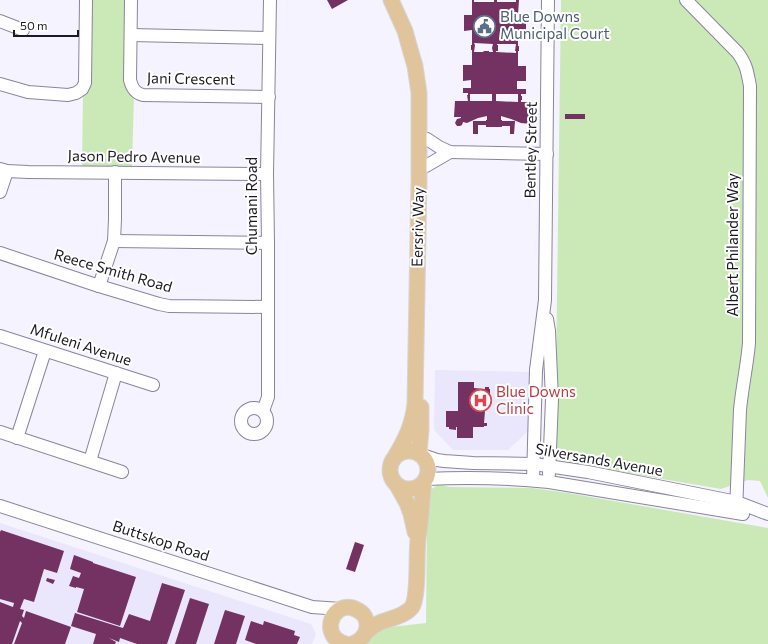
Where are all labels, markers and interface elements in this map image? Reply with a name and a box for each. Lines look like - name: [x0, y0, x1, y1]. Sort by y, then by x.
- place label: Blue Downs Municipal Court: [500, 7, 610, 42]
- scale bar: [14, 12, 78, 38]
- public building icon: Blue Downs Municipal Court: [472, 13, 498, 39]
- text: 50 m: [20, 18, 48, 32]
- street label: Jani Crescent: [147, 68, 235, 88]
- street label: Bentley Street: [520, 101, 540, 199]
- street label: Jason Pedro Avenue: [67, 146, 201, 166]
- street label: Chumani Road: [242, 157, 260, 255]
- street label: Albert Philander Way: [723, 173, 741, 317]
- street label: Eersriv Way: [407, 187, 427, 267]
- street label: Reece Smith Road: [52, 245, 174, 296]
- street label: Mfuleni Avenue: [28, 319, 134, 369]
- place label: Blue Downs Clinic: [496, 382, 576, 417]
- hospital icon: Blue Downs Clinic: [468, 388, 494, 414]
- street label: Silversands Avenue: [534, 439, 664, 479]
- street label: Buttskop Road: [111, 516, 212, 564]

